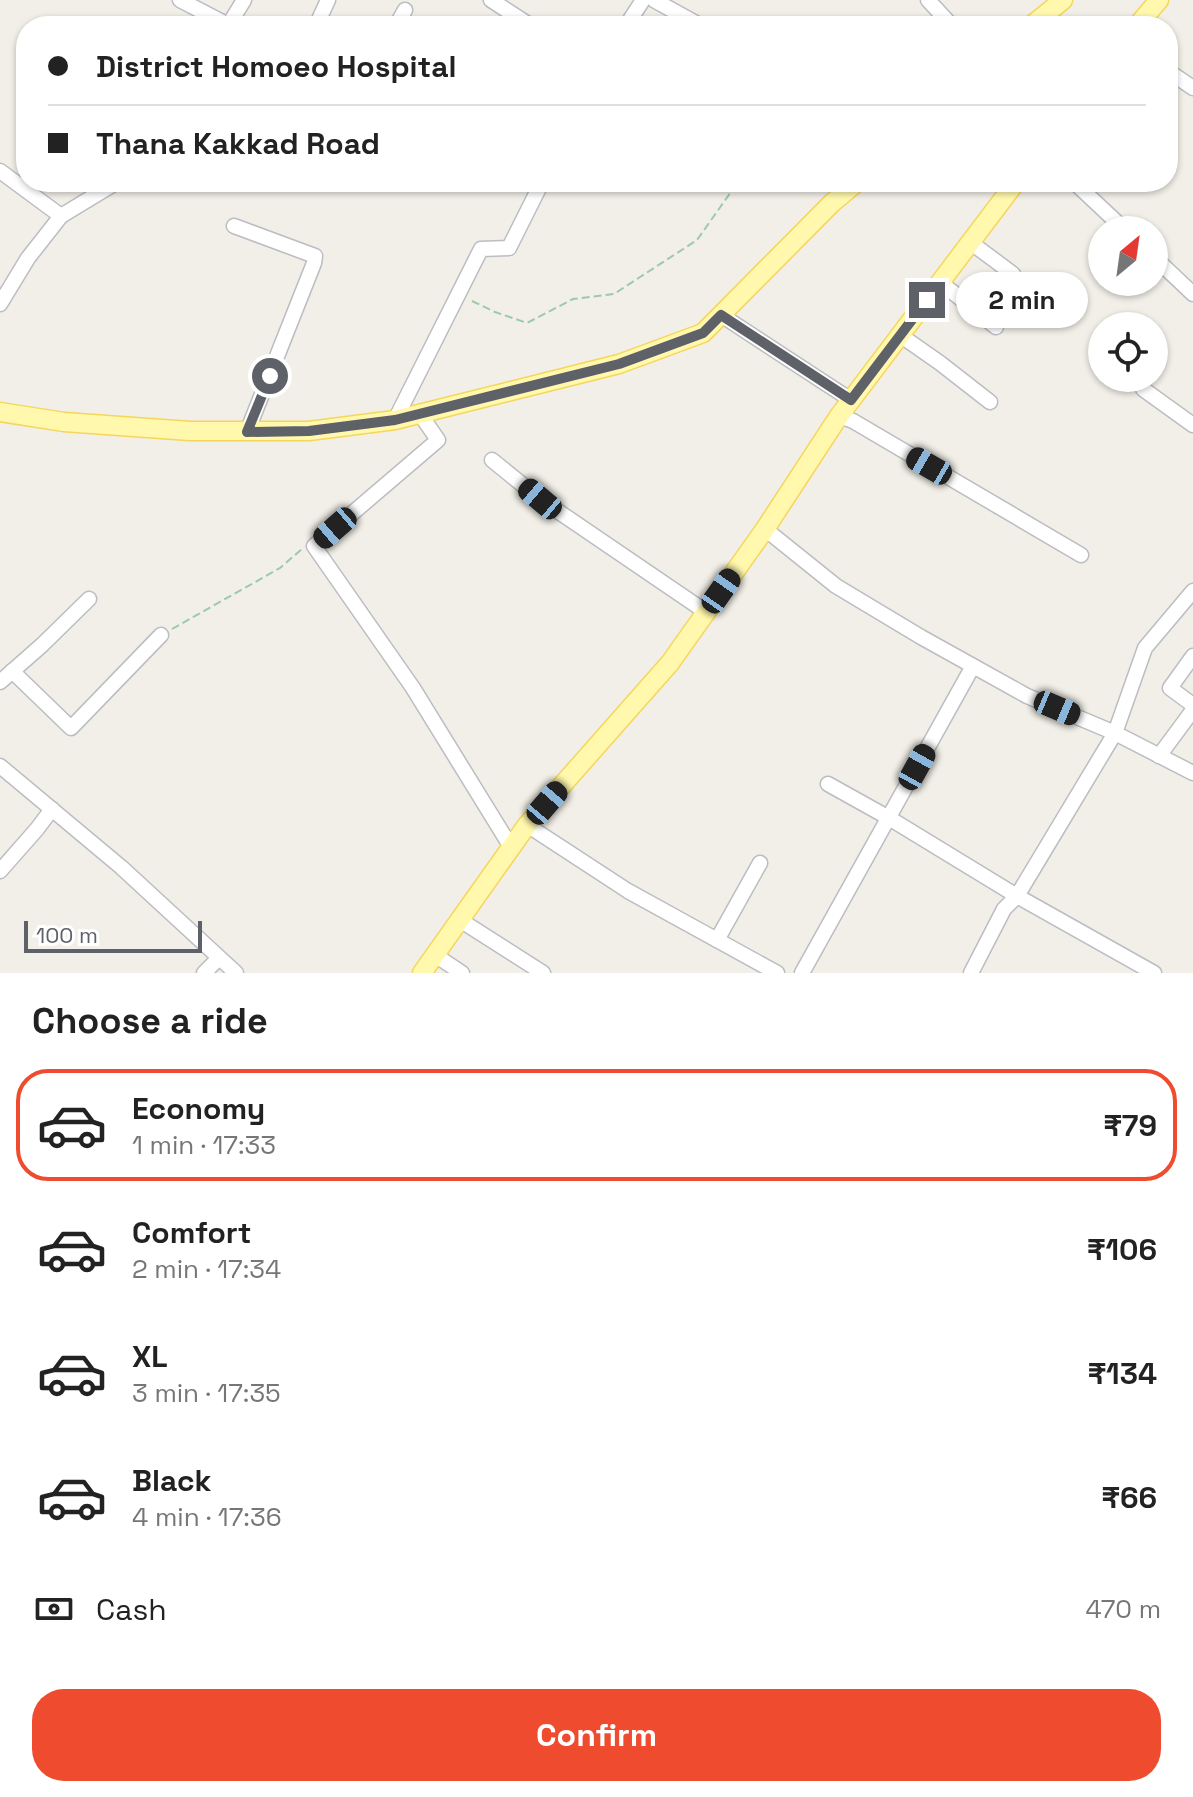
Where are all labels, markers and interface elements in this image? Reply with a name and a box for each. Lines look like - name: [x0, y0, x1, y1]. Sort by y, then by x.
- text: District Homoeo Hospital: [96, 47, 457, 86]
- text: Thana Kakkad Road: [96, 124, 380, 163]
- north arrow: [1088, 216, 1168, 296]
- map controls: [1088, 216, 1168, 392]
- callout: 2 min: [955, 272, 1087, 328]
- route end: [909, 282, 945, 318]
- text: 2 min: [988, 283, 1056, 317]
- button: locate: [1088, 312, 1168, 392]
- route start: [252, 358, 288, 394]
- car: [902, 444, 956, 488]
- car: [514, 474, 566, 524]
- car: [309, 503, 361, 553]
- car: [697, 564, 745, 618]
- car: [1030, 688, 1084, 728]
- car: [895, 740, 939, 794]
- car: [522, 777, 572, 829]
- scale bar: [24, 917, 202, 953]
- text: 100 m: [36, 921, 98, 949]
- text: Choose a ride: [32, 998, 268, 1044]
- icon: car: [36, 1089, 108, 1161]
- text: Economy: [132, 1089, 265, 1128]
- text: ₹79: [1103, 1106, 1157, 1145]
- text: 1 min · 17:33: [132, 1128, 276, 1162]
- icon: car: [36, 1213, 108, 1285]
- text: Comfort: [132, 1213, 251, 1252]
- text: ₹106: [1087, 1230, 1157, 1269]
- text: 2 min · 17:34: [132, 1252, 281, 1286]
- icon: car: [36, 1337, 108, 1409]
- text: XL: [132, 1337, 168, 1376]
- text: ₹134: [1087, 1354, 1157, 1393]
- text: 3 min · 17:35: [132, 1376, 281, 1410]
- icon: car: [36, 1461, 108, 1533]
- text: Black: [132, 1461, 211, 1500]
- text: ₹66: [1101, 1478, 1157, 1517]
- text: 4 min · 17:36: [132, 1500, 282, 1534]
- icon: cash: [32, 1587, 76, 1631]
- text: Cash: [96, 1590, 167, 1629]
- text: 470 m: [1085, 1592, 1161, 1626]
- button: Confirm: [32, 1689, 1161, 1781]

